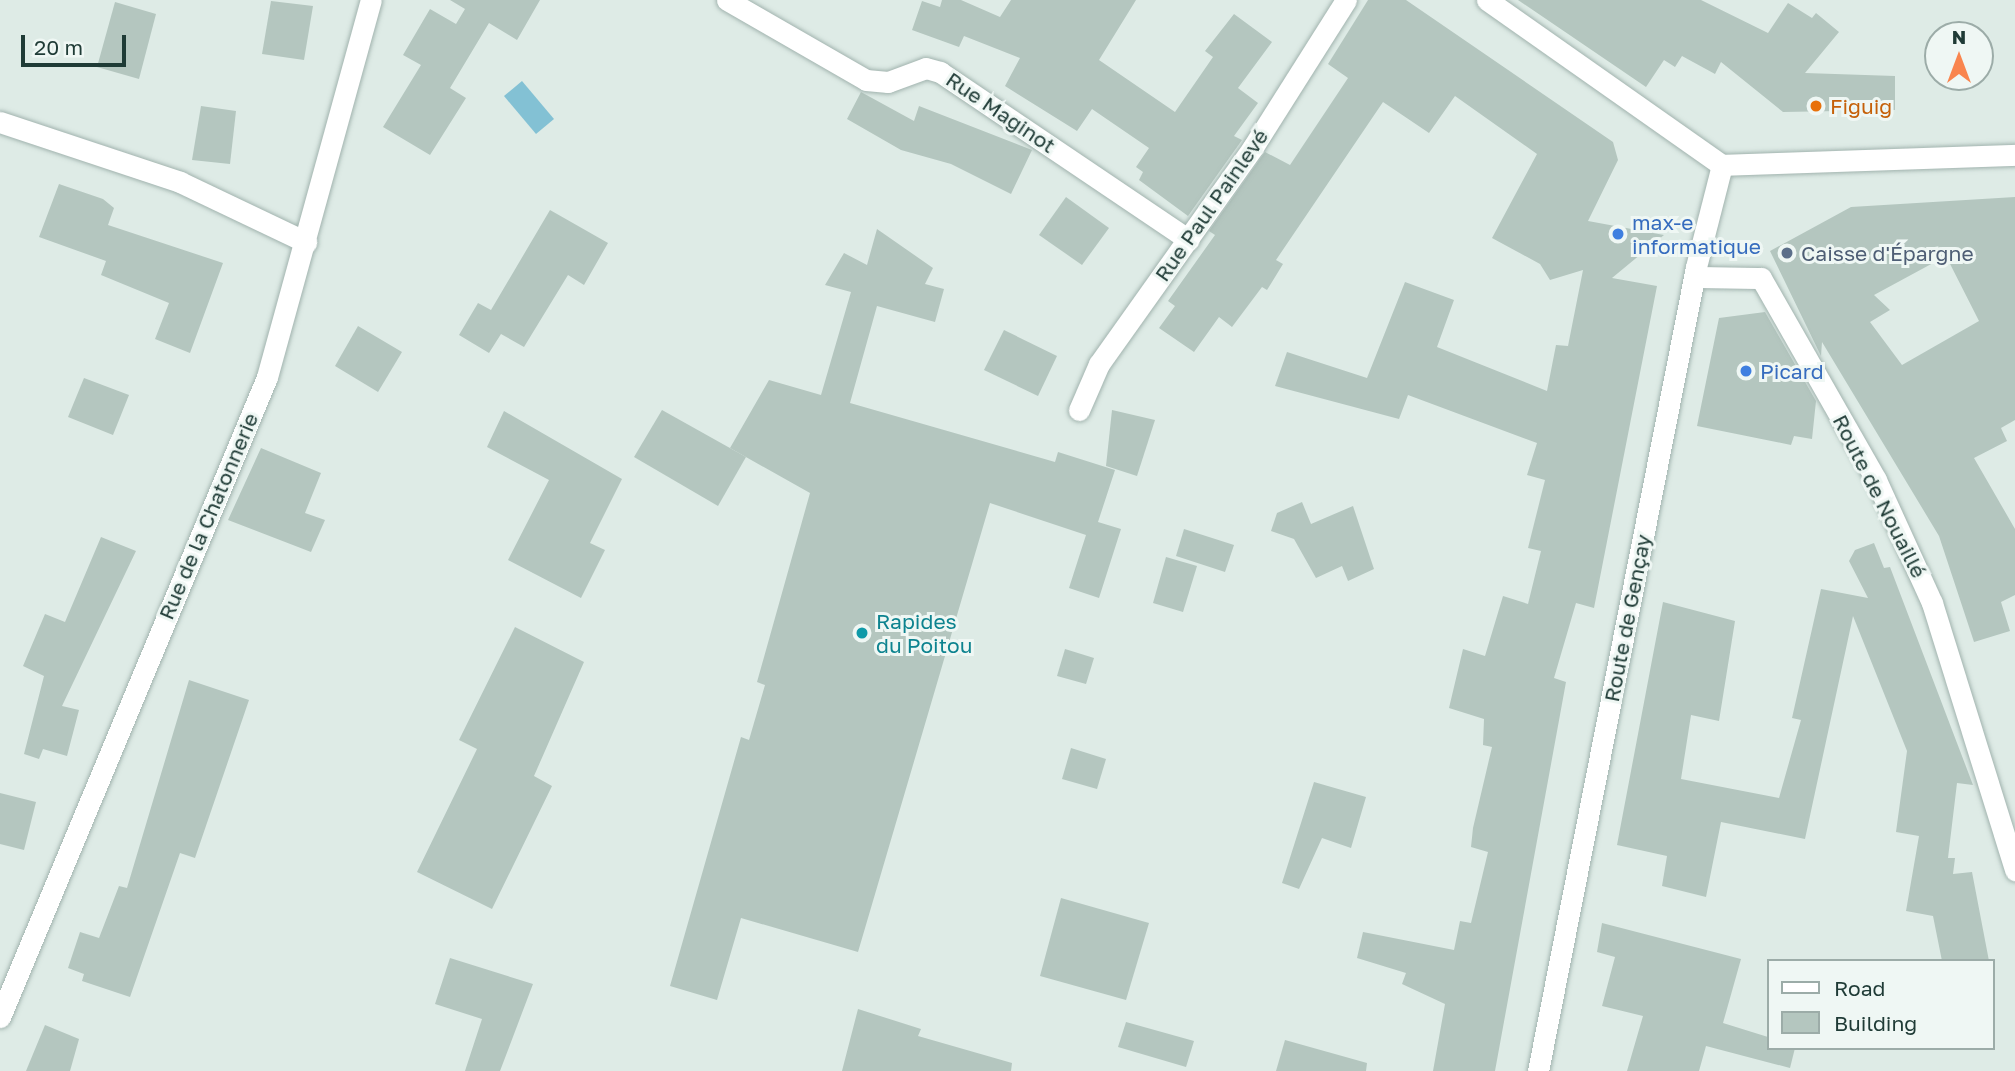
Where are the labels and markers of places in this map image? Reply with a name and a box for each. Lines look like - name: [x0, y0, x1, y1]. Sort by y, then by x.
- place label: Figuig: [1830, 93, 1892, 119]
- marker: Figuig: [1808, 98, 1824, 114]
- place label: max-e informatique: [1632, 209, 1761, 259]
- marker: max-e informatique: [1610, 226, 1626, 242]
- place label: Caisse d'Épargne: [1801, 240, 1974, 266]
- marker: Caisse d'Épargne: [1779, 245, 1795, 261]
- place label: Picard: [1760, 358, 1824, 384]
- marker: Picard: [1738, 363, 1754, 379]
- place label: Rapides du Poitou: [876, 608, 972, 658]
- marker: Rapides du Poitou: [854, 625, 870, 641]

